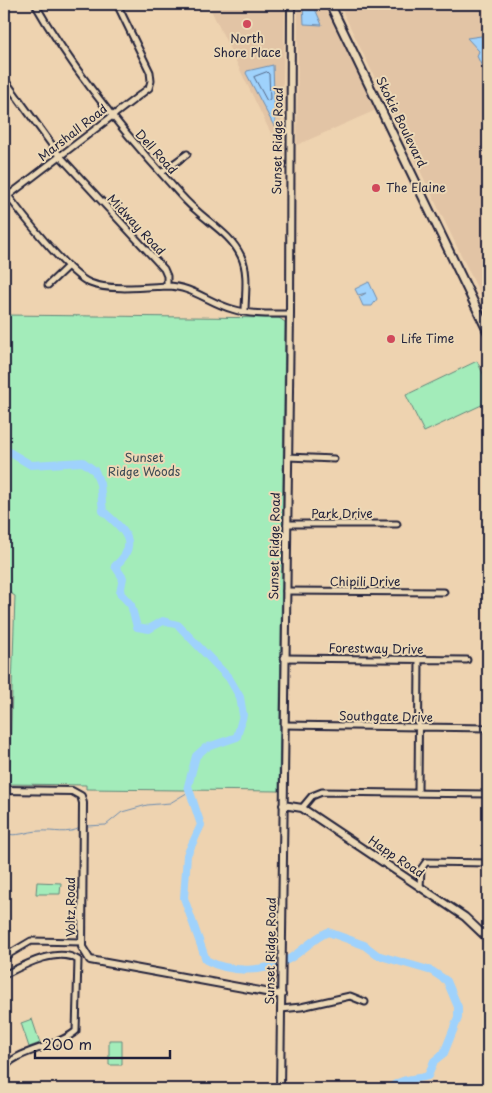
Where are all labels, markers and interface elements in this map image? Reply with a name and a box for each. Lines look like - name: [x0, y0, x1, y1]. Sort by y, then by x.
- marker: North Shore Place: [241, 18, 253, 30]
- place label: North Shore Place: [213, 29, 281, 61]
- street label: Skokie Boulevard: [372, 73, 432, 171]
- street label: Sunset Ridge Road: [267, 87, 287, 195]
- street label: Marshall Road: [34, 99, 111, 165]
- street label: Dell Road: [132, 125, 182, 178]
- place label: The Elaine: [386, 178, 446, 196]
- marker: The Elaine: [370, 182, 382, 194]
- street label: Midway Road: [104, 190, 170, 259]
- place label: Life Time: [401, 329, 454, 347]
- marker: Life Time: [385, 333, 397, 345]
- park label: Sunset Ridge Woods: [108, 448, 181, 480]
- street label: Sunset Ridge Road: [264, 492, 284, 600]
- street label: Park Drive: [311, 504, 373, 522]
- street label: Chipili Drive: [330, 572, 400, 590]
- street label: Forestway Drive: [328, 638, 424, 658]
- street label: Southgate Drive: [339, 706, 433, 726]
- street label: Happ Road: [365, 831, 428, 881]
- street label: Voltz Road: [61, 877, 79, 937]
- street label: Sunset Ridge Road: [260, 897, 280, 1005]
- scale bar: [35, 1028, 170, 1060]
- text: 200 m: [42, 1032, 92, 1055]

